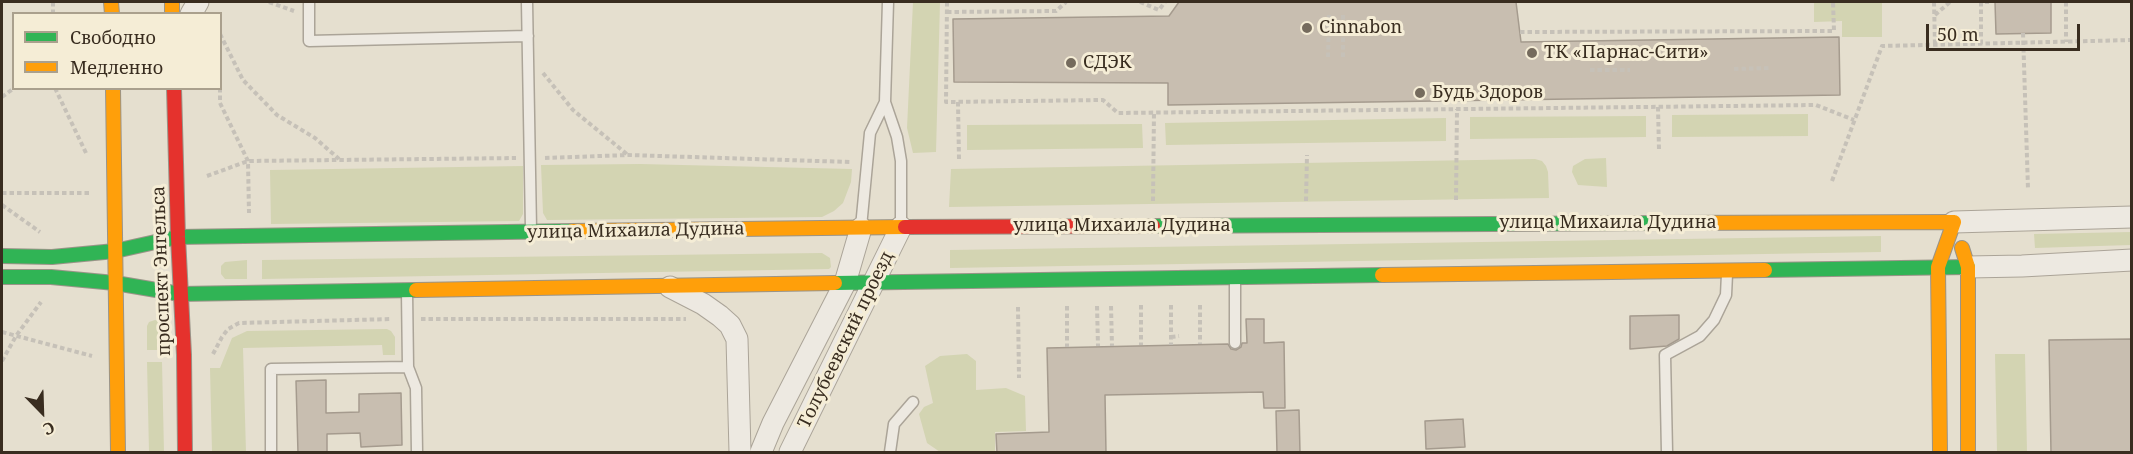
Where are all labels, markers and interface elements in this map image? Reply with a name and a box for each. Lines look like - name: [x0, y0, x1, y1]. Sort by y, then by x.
- legend: [12, 12, 222, 90]
- scale bar: [1929, 12, 2084, 50]
- place label: Cinnabon: [1319, 17, 1402, 39]
- marker: Cinnabon: [1300, 21, 1314, 35]
- text: 50 m: [1937, 22, 1979, 46]
- text: Свободно: [70, 25, 156, 49]
- place label: ТК «Парнас-Сити»: [1544, 42, 1709, 64]
- marker: ТК «Парнас-Сити»: [1525, 46, 1539, 60]
- place label: СДЭК: [1083, 52, 1131, 74]
- text: Медленно: [70, 55, 163, 79]
- marker: СДЭК: [1064, 56, 1078, 70]
- place label: Будь Здоров: [1432, 82, 1543, 104]
- marker: Будь Здоров: [1413, 86, 1427, 100]
- street label: проспект Энгельса: [148, 186, 176, 356]
- street label: улица Михаила Дудина: [1499, 212, 1717, 234]
- street label: улица Михаила Дудина: [1013, 215, 1231, 237]
- street label: улица Михаила Дудина: [527, 218, 745, 244]
- street label: Толубеевский проезд: [794, 248, 898, 432]
- north arrow: [12, 382, 72, 442]
- text: С: [40, 416, 58, 441]

